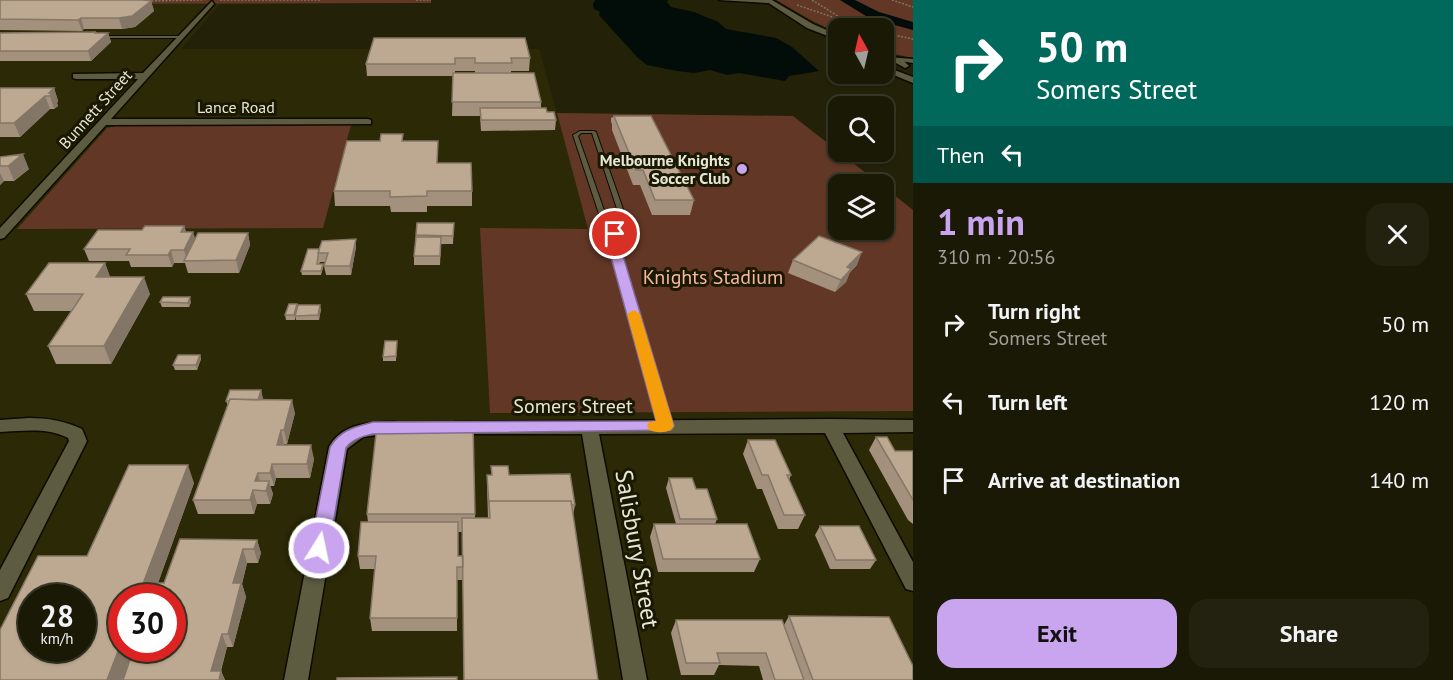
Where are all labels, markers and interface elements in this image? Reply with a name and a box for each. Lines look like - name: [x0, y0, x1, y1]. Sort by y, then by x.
- north arrow: [828, 18, 894, 84]
- map controls: [828, 18, 894, 240]
- text: 50 m: [1036, 19, 1128, 74]
- icon: right: [937, 24, 1015, 102]
- street label: Bunnett Street: [54, 65, 136, 153]
- text: Somers Street: [1036, 72, 1197, 106]
- button: search: [828, 96, 894, 162]
- street label: Lance Road: [197, 97, 275, 117]
- icon: left: [996, 138, 1029, 171]
- text: Then: [937, 141, 984, 169]
- place label: Melbourne Knights Soccer Club: [600, 150, 730, 188]
- marker: Melbourne Knights Soccer Club: [735, 162, 749, 176]
- button: layers: [828, 174, 894, 240]
- text: 1 min: [937, 198, 1025, 245]
- button: close: [1366, 203, 1429, 266]
- pin: [589, 208, 640, 259]
- icon: arrive: [598, 217, 631, 250]
- text: 310 m · 20:56: [937, 244, 1055, 270]
- park label: Knights Stadium: [643, 264, 783, 290]
- text: Turn right: [988, 297, 1080, 325]
- icon: right: [937, 308, 970, 341]
- text: 50 m: [1381, 310, 1429, 338]
- text: Somers Street: [988, 325, 1107, 351]
- icon: left: [937, 386, 970, 419]
- text: Turn left: [988, 388, 1068, 416]
- text: 120 m: [1369, 388, 1429, 416]
- street label: Somers Street: [513, 393, 633, 419]
- icon: arrive: [937, 464, 970, 497]
- text: Arrive at destination: [988, 466, 1180, 494]
- text: 140 m: [1369, 466, 1429, 494]
- street label: Salisbury Street: [608, 467, 667, 631]
- position arrow: [287, 516, 351, 580]
- speed limit sign: 30: [108, 584, 186, 662]
- text: 28: [40, 596, 74, 635]
- button: Exit: [937, 599, 1177, 668]
- button: Share: [1189, 599, 1429, 668]
- text: km/h: [41, 629, 73, 648]

